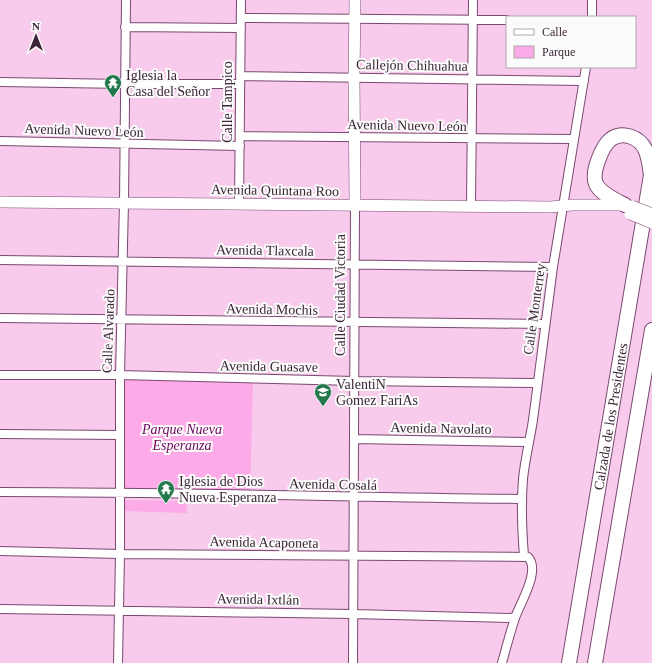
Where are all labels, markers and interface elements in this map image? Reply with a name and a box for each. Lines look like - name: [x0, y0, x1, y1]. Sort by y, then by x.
- north arrow: [16, 16, 56, 56]
- legend: [506, 16, 636, 68]
- text: N: [32, 20, 40, 32]
- text: Calle: [542, 25, 567, 39]
- text: Parque: [542, 45, 575, 59]
- street label: Callejón Chihuahua: [356, 57, 469, 74]
- street label: Calle Tampico: [220, 61, 235, 143]
- place label: Iglesia la Casa del Señor: [126, 68, 210, 99]
- temple icon: Iglesia la Casa del Señor: [103, 73, 123, 98]
- street label: Avenida Nuevo León: [347, 117, 467, 134]
- street label: Avenida Nuevo León: [24, 121, 144, 140]
- street label: Avenida Quintana Roo: [211, 182, 339, 199]
- street label: Calle Ciudad Victoria: [333, 233, 348, 356]
- street label: Avenida Tlaxcala: [216, 242, 315, 259]
- street label: Calle Monterrey: [521, 262, 548, 356]
- street label: Calle Alvarado: [100, 289, 117, 373]
- street label: Avenida Mochis: [226, 301, 318, 318]
- street label: Calzada de los Presidentes: [591, 342, 631, 491]
- street label: Avenida Guasave: [220, 358, 318, 375]
- place label: ValentiN Gomez FariAs: [336, 377, 418, 408]
- school or university icon: ValentiN Gomez FariAs: [313, 382, 333, 407]
- street label: Avenida Navolato: [390, 420, 492, 437]
- park label: Parque Nueva Esperanza: [141, 422, 222, 453]
- place label: Iglesia de Dios Nueva Esperanza: [179, 474, 277, 505]
- street label: Avenida Cosalá: [289, 476, 378, 493]
- temple icon: Iglesia de Dios Nueva Esperanza: [156, 479, 176, 504]
- street label: Avenida Acaponeta: [209, 534, 319, 551]
- street label: Avenida Ixtlán: [217, 591, 299, 608]

